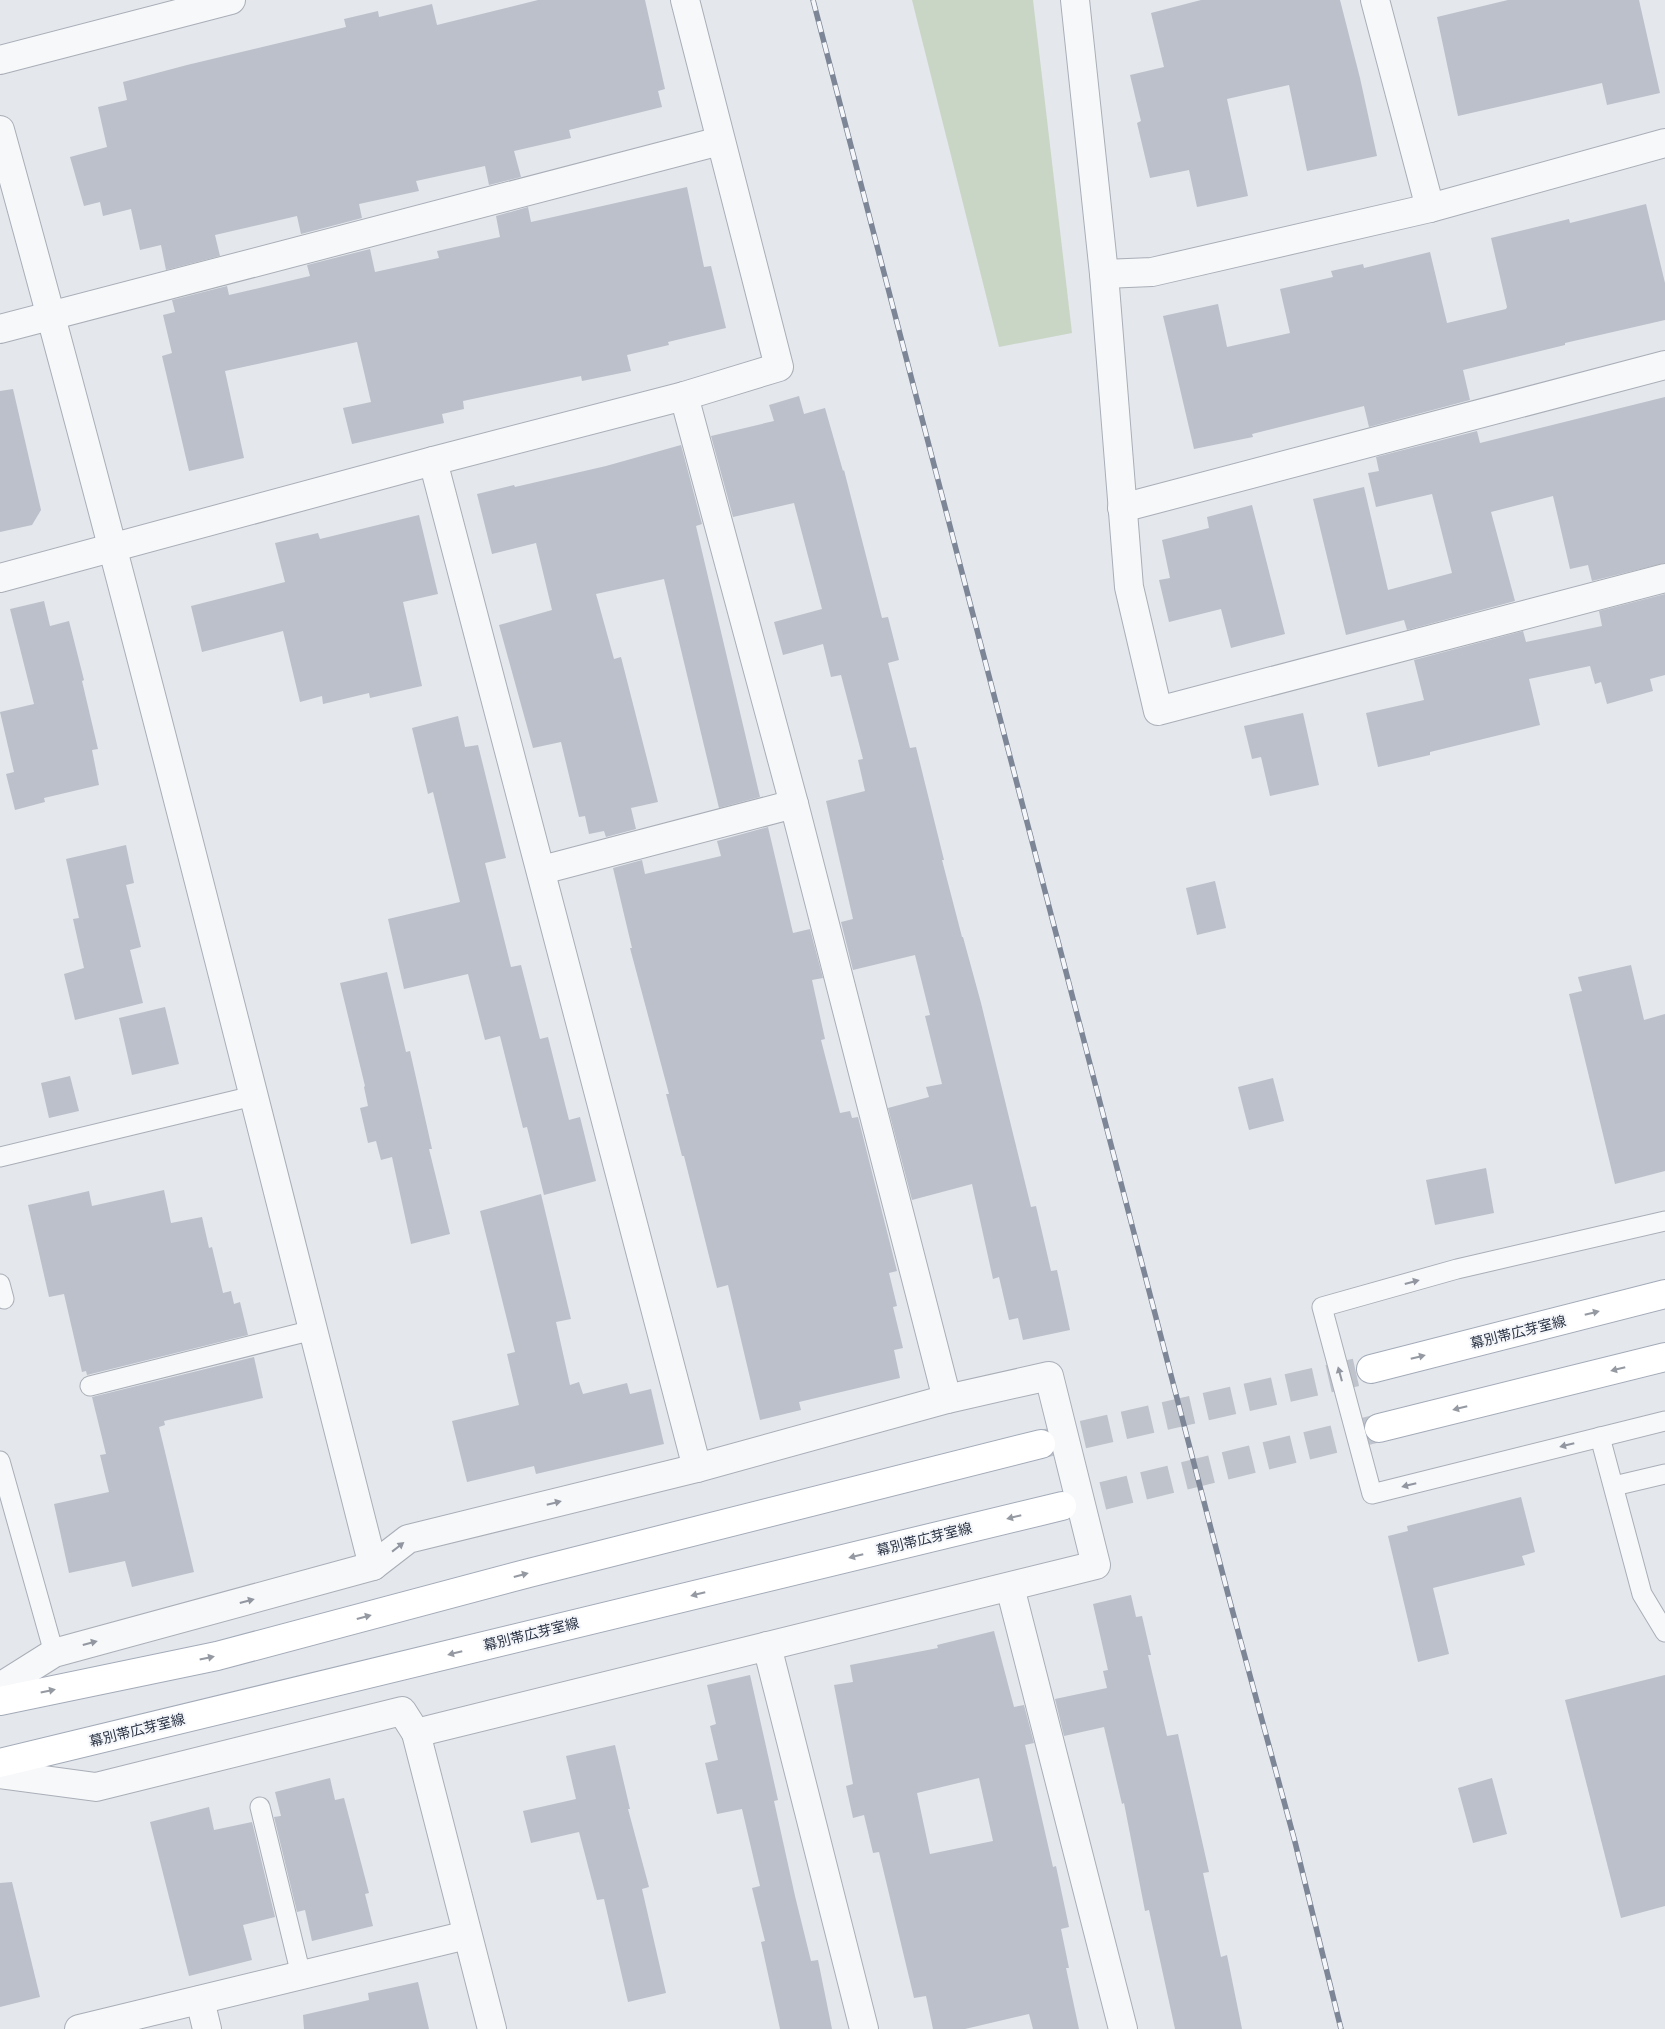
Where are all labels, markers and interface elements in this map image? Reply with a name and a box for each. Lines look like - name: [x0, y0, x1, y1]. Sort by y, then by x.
- one-way arrow: [1404, 1277, 1419, 1285]
- one-way arrow: [1585, 1308, 1600, 1316]
- street label: 幕別帯広芽室線: [1469, 1312, 1568, 1353]
- one-way arrow: [1410, 1353, 1425, 1361]
- one-way arrow: [1610, 1365, 1625, 1373]
- one-way arrow: [1336, 1366, 1344, 1381]
- one-way arrow: [1453, 1404, 1468, 1412]
- one-way arrow: [1559, 1441, 1574, 1449]
- one-way arrow: [1402, 1481, 1417, 1489]
- one-way arrow: [546, 1499, 561, 1507]
- one-way arrow: [1007, 1513, 1022, 1521]
- street label: 幕別帯広芽室線: [875, 1519, 974, 1560]
- one-way arrow: [391, 1541, 404, 1552]
- one-way arrow: [849, 1552, 864, 1560]
- one-way arrow: [513, 1571, 529, 1579]
- one-way arrow: [691, 1590, 706, 1598]
- one-way arrow: [240, 1596, 255, 1604]
- one-way arrow: [356, 1612, 371, 1620]
- street label: 幕別帯広芽室線: [482, 1614, 581, 1655]
- one-way arrow: [83, 1639, 98, 1647]
- one-way arrow: [448, 1649, 463, 1657]
- one-way arrow: [199, 1653, 215, 1661]
- one-way arrow: [40, 1687, 55, 1695]
- street label: 幕別帯広芽室線: [88, 1710, 187, 1751]

